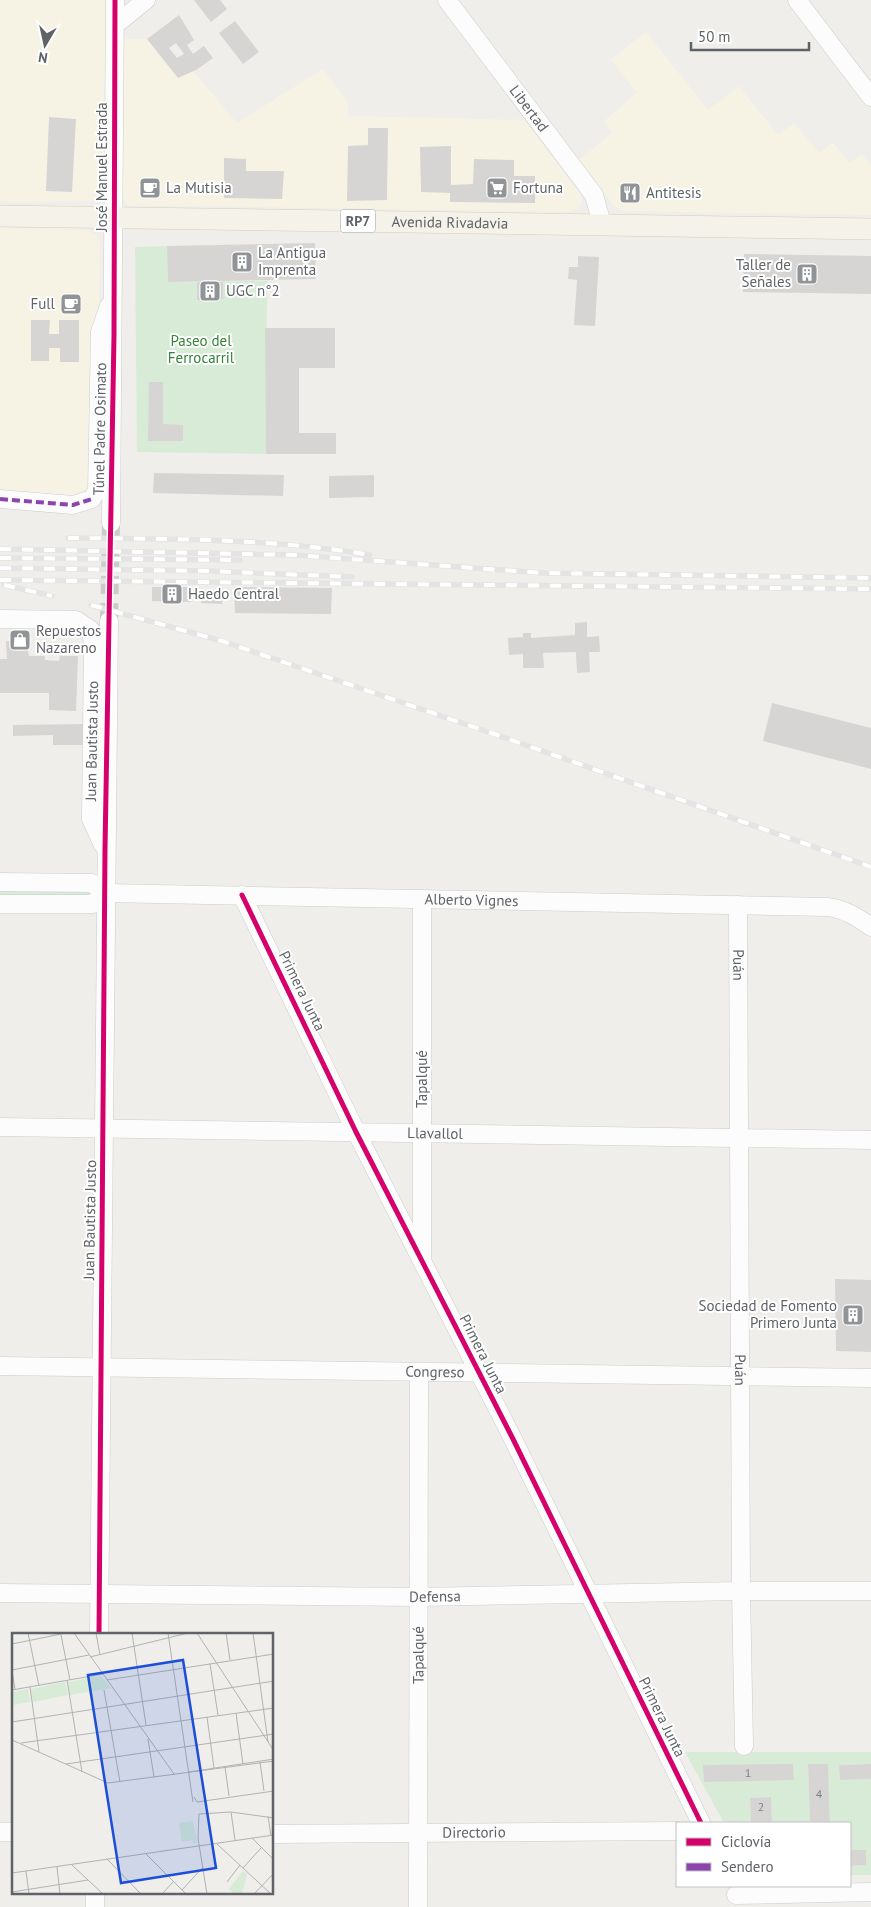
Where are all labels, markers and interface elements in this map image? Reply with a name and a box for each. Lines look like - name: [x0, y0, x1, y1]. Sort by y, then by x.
- north arrow: [20, 20, 70, 70]
- scale bar: [691, 20, 808, 52]
- text: 50 m: [698, 27, 731, 46]
- text: N: [37, 48, 49, 67]
- street label: Libertad: [506, 81, 553, 135]
- street label: José Manuel Estrada: [92, 102, 111, 233]
- cafe icon: La Mutisia: [138, 176, 162, 200]
- supermarket icon: Fortuna: [485, 176, 509, 200]
- place label: La Mutisia: [166, 178, 232, 197]
- place label: Fortuna: [513, 178, 563, 197]
- restaurant icon: Antitesis: [618, 181, 642, 205]
- place label: Antitesis: [646, 183, 701, 202]
- road number: RP7: [340, 210, 376, 232]
- street label: Avenida Rivadavia: [391, 212, 508, 233]
- place label: La Antigua Imprenta: [258, 243, 326, 279]
- building icon: La Antigua Imprenta: [230, 250, 254, 274]
- place label: Taller de Señales: [736, 255, 791, 291]
- building icon: Taller de Señales: [795, 262, 819, 286]
- building icon: UGC n°2: [198, 279, 222, 303]
- place label: UGC n°2: [226, 281, 280, 300]
- cafe icon: Full: [59, 292, 83, 316]
- place label: Full: [30, 294, 56, 313]
- park label: Paseo del Ferrocarril: [168, 331, 235, 367]
- street label: Túnel Padre Osimato: [89, 362, 110, 496]
- building icon: Haedo Central: [160, 582, 184, 606]
- place label: Haedo Central: [188, 584, 280, 603]
- place label: Repuestos Nazareno: [36, 621, 101, 657]
- shop icon: Repuestos Nazareno: [8, 628, 32, 652]
- street label: Juan Bautista Justo: [81, 681, 102, 802]
- street label: Alberto Vignes: [424, 889, 519, 910]
- street label: Primera Junta: [275, 948, 330, 1034]
- street label: Puán: [729, 949, 748, 981]
- street label: Tapalqué: [412, 1050, 431, 1108]
- street label: Llavallol: [407, 1123, 463, 1143]
- street label: Juan Bautista Justo: [79, 1160, 100, 1281]
- place label: Sociedad de Fomento Primero Junta: [699, 1296, 837, 1332]
- building icon: Sociedad de Fomento Primero Junta: [841, 1303, 865, 1327]
- street label: Primera Junta: [455, 1311, 512, 1397]
- street label: Puán: [731, 1354, 750, 1386]
- street label: Congreso: [405, 1362, 465, 1381]
- street label: Defensa: [409, 1586, 461, 1606]
- street label: Tapalqué: [408, 1626, 428, 1684]
- inset map: [12, 1633, 274, 1894]
- street label: Primera Junta: [635, 1674, 690, 1760]
- house number: 1: [745, 1765, 751, 1780]
- house number: 4: [816, 1786, 823, 1801]
- house number: 2: [758, 1799, 764, 1814]
- street label: Directorio: [442, 1822, 506, 1842]
- legend: [676, 1822, 851, 1887]
- text: Ciclovía: [721, 1832, 771, 1851]
- text: Sendero: [721, 1857, 774, 1876]

